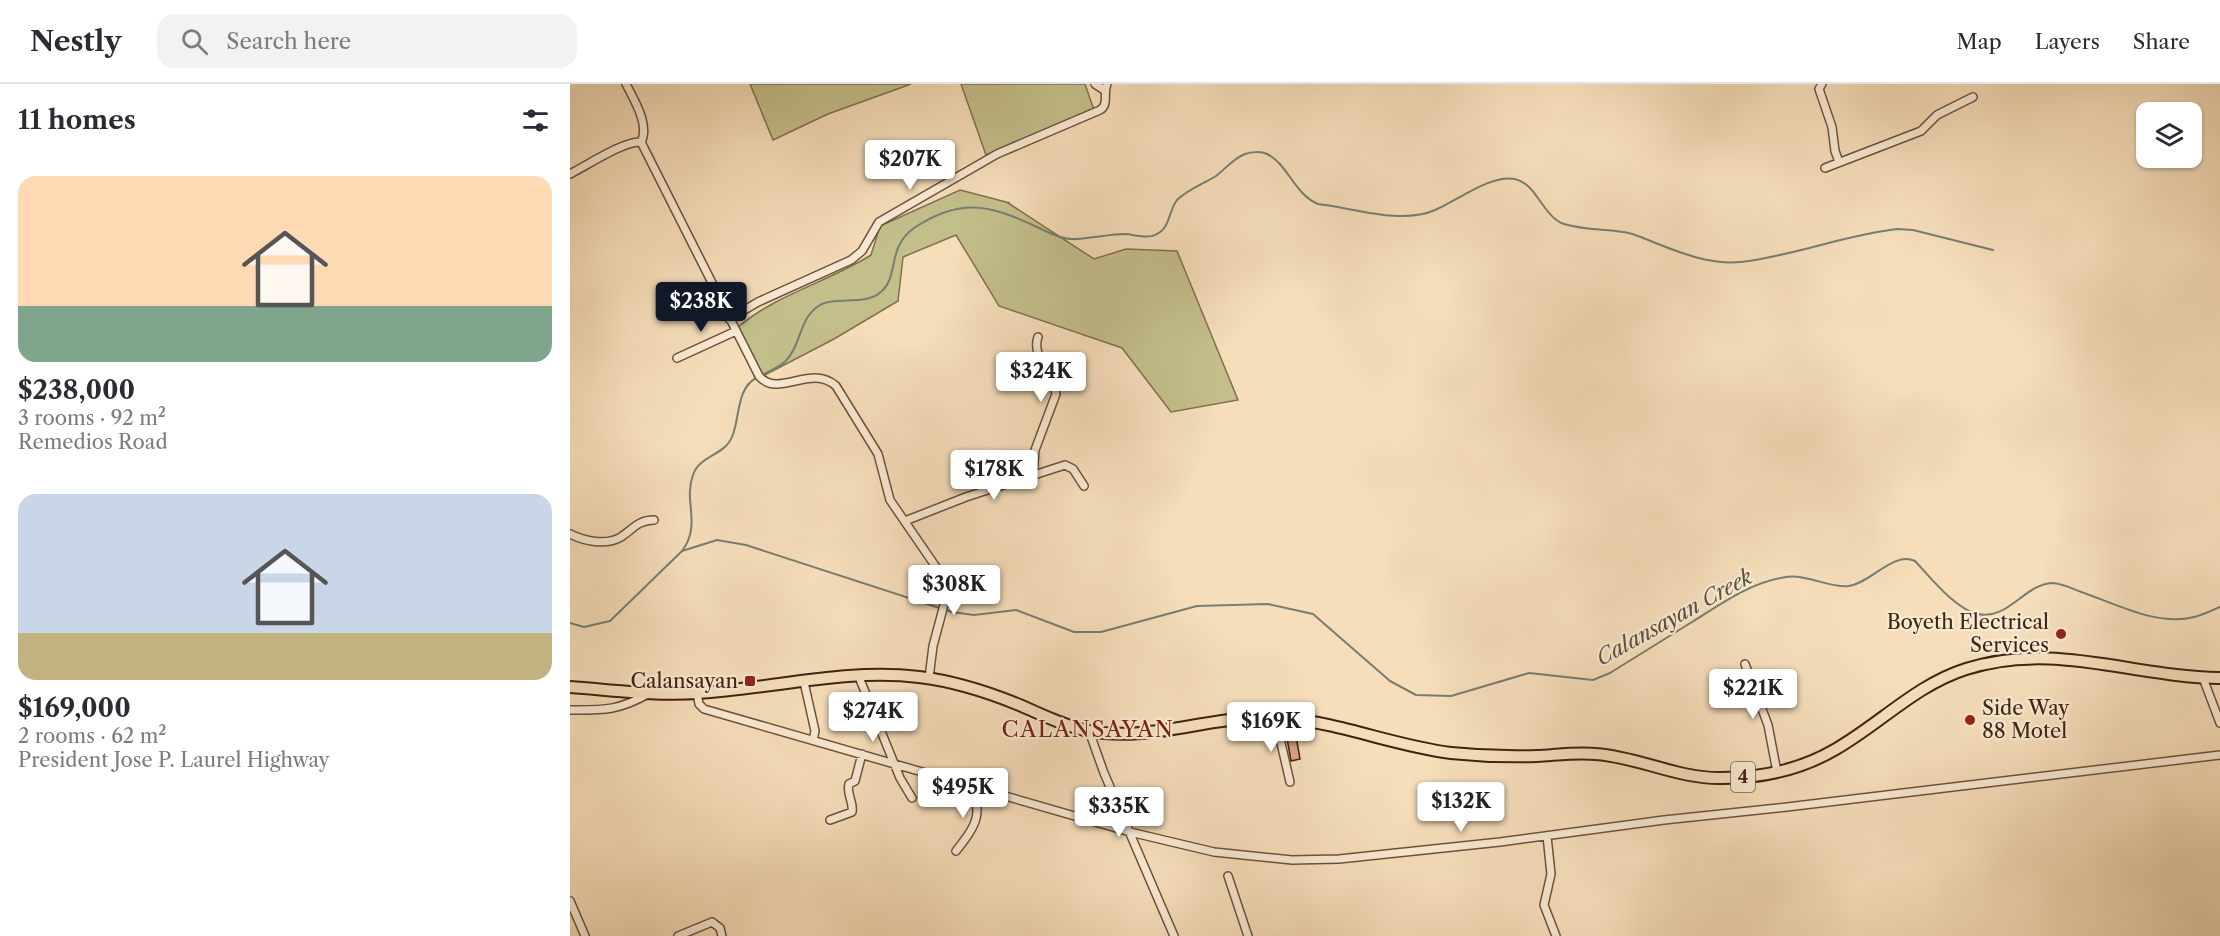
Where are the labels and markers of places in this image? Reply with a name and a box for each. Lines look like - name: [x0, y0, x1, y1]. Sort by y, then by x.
- pin: $207K: [868, 140, 952, 191]
- pin: $238K: [659, 282, 743, 333]
- pin: $324K: [999, 352, 1083, 403]
- pin: $178K: [952, 450, 1036, 501]
- pin: $308K: [912, 565, 996, 616]
- place label: Boyeth Electrical Services: [1887, 610, 2049, 657]
- marker: Boyeth Electrical Services: [2054, 627, 2068, 641]
- place label: Calansayan: [631, 669, 738, 693]
- pin: $221K: [1711, 669, 1795, 720]
- marker: Calansayan: [743, 674, 757, 688]
- pin: $274K: [831, 692, 915, 743]
- place label: Side Way 88 Motel: [1982, 696, 2070, 743]
- pin: $169K: [1229, 702, 1313, 753]
- marker: Side Way 88 Motel: [1963, 713, 1977, 727]
- pin: $495K: [921, 768, 1005, 819]
- pin: $132K: [1419, 782, 1503, 833]
- pin: $335K: [1077, 787, 1161, 838]

